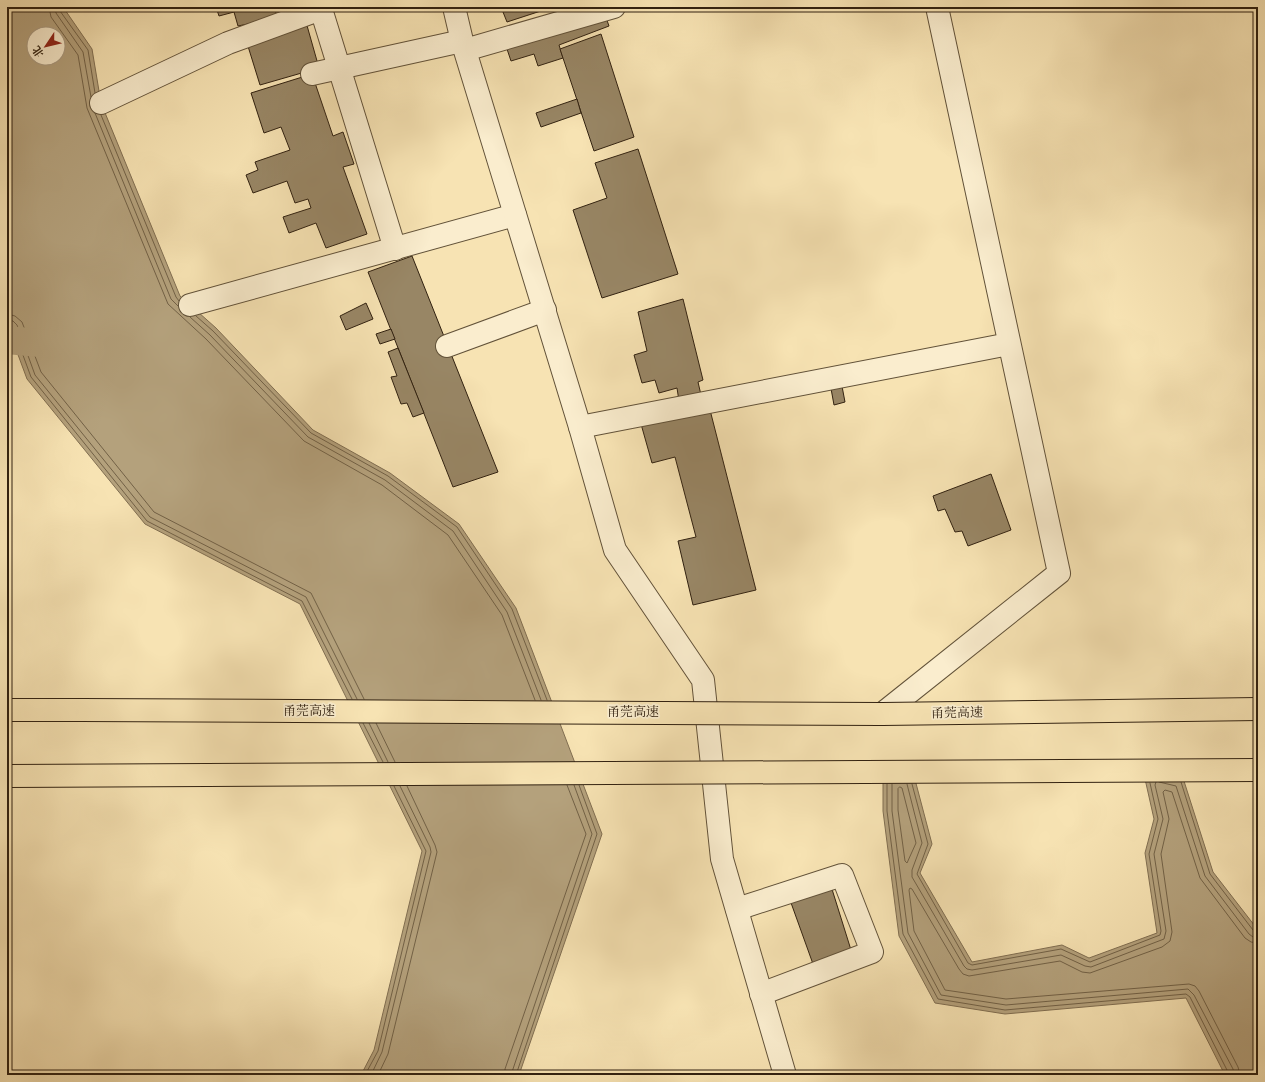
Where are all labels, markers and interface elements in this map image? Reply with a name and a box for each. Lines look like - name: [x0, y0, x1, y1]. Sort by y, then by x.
- north arrow: [26, 26, 66, 66]
- text: 北: [30, 43, 47, 60]
- street label: 甬莞高速: [283, 703, 335, 719]
- street label: 甬莞高速: [607, 704, 659, 720]
- street label: 甬莞高速: [931, 705, 983, 721]

